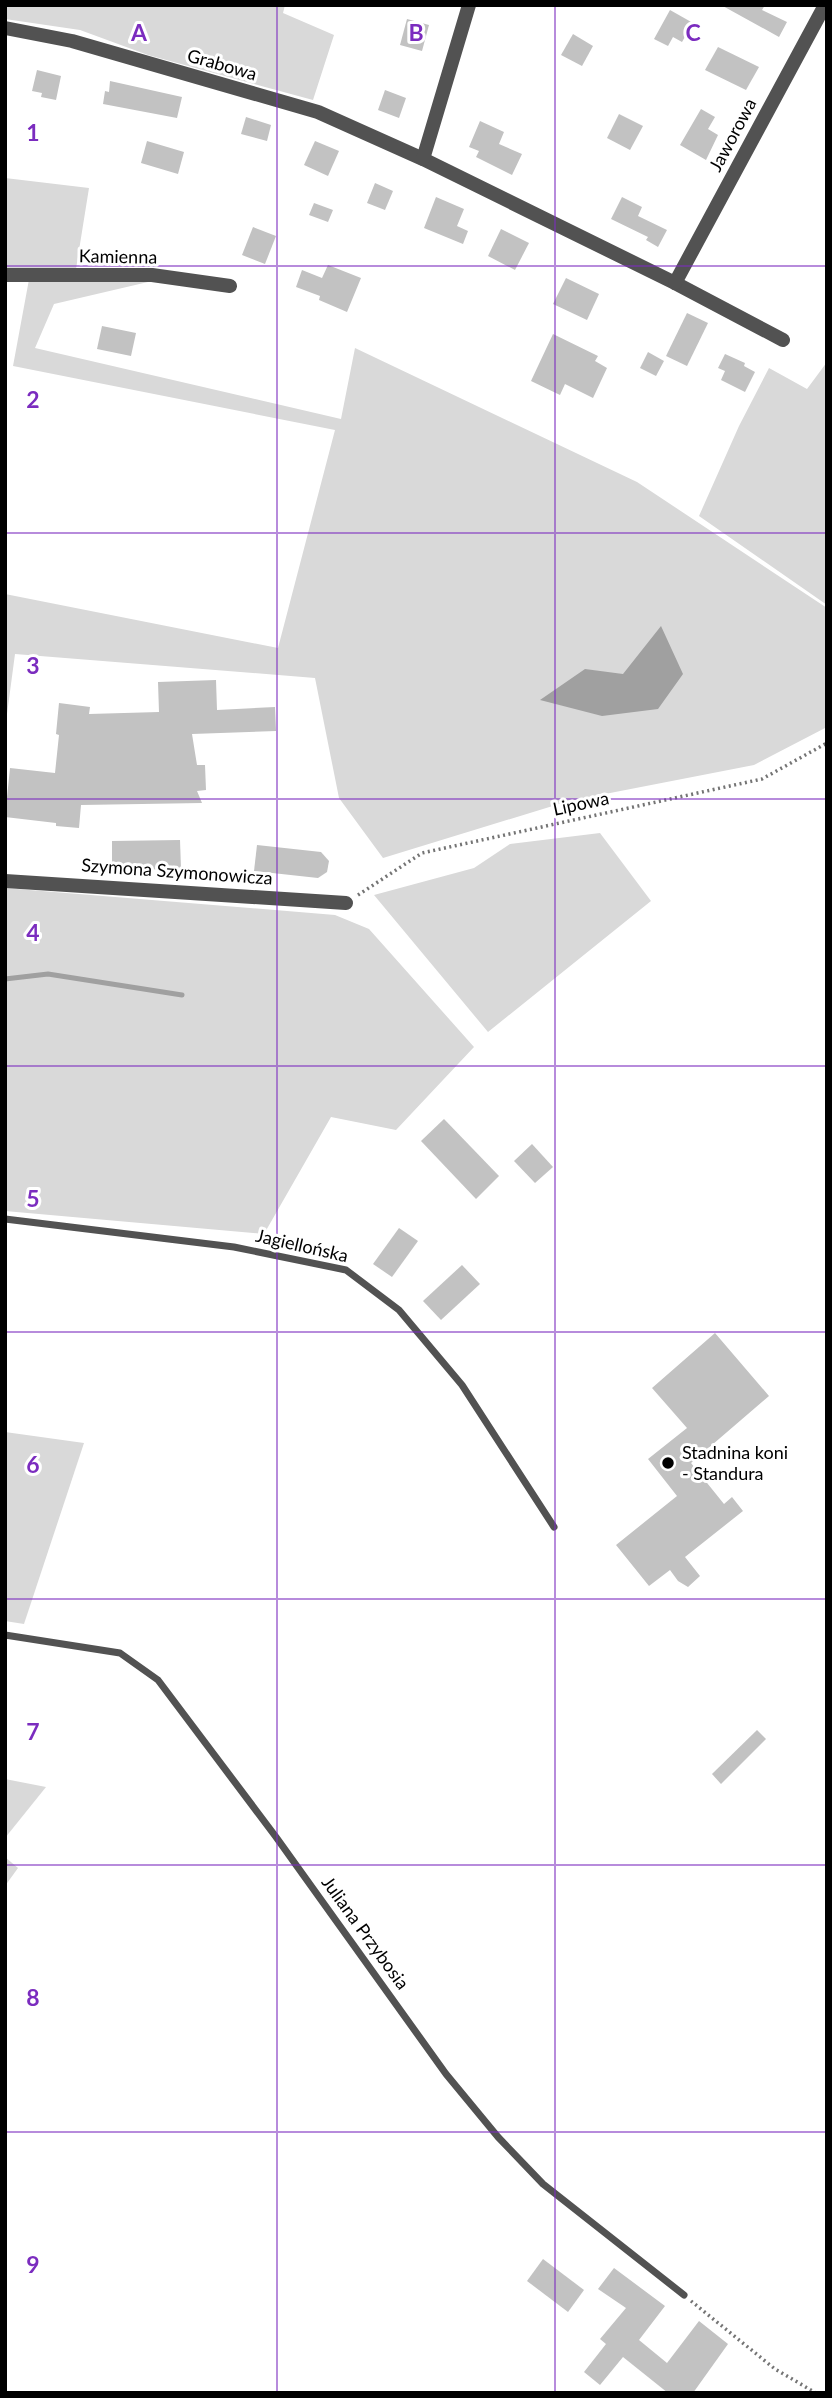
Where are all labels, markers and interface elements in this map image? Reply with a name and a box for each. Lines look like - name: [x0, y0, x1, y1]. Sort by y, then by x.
- text: A: [130, 18, 148, 46]
- text: B: [408, 18, 424, 46]
- text: C: [685, 18, 701, 46]
- street label: Grabowa: [185, 44, 260, 84]
- street label: Jaworowa: [704, 94, 761, 175]
- text: 1: [26, 118, 40, 146]
- street label: Kamienna: [79, 244, 157, 268]
- text: 2: [26, 385, 40, 413]
- text: 3: [26, 651, 40, 679]
- street label: Lipowa: [551, 786, 611, 820]
- street label: Szymona Szymonowicza: [81, 853, 273, 889]
- text: 4: [26, 918, 40, 946]
- text: 5: [26, 1184, 40, 1212]
- street label: Jagiellońska: [254, 1224, 351, 1266]
- place label: Stadnina koni - Standura: [682, 1441, 788, 1484]
- text: 6: [26, 1450, 40, 1478]
- marker: Stadnina koni - Standura: [660, 1455, 676, 1471]
- text: 7: [26, 1717, 40, 1745]
- street label: Juliana Przybosia: [317, 1872, 414, 1993]
- text: 8: [26, 1983, 40, 2011]
- text: 9: [26, 2250, 40, 2278]

